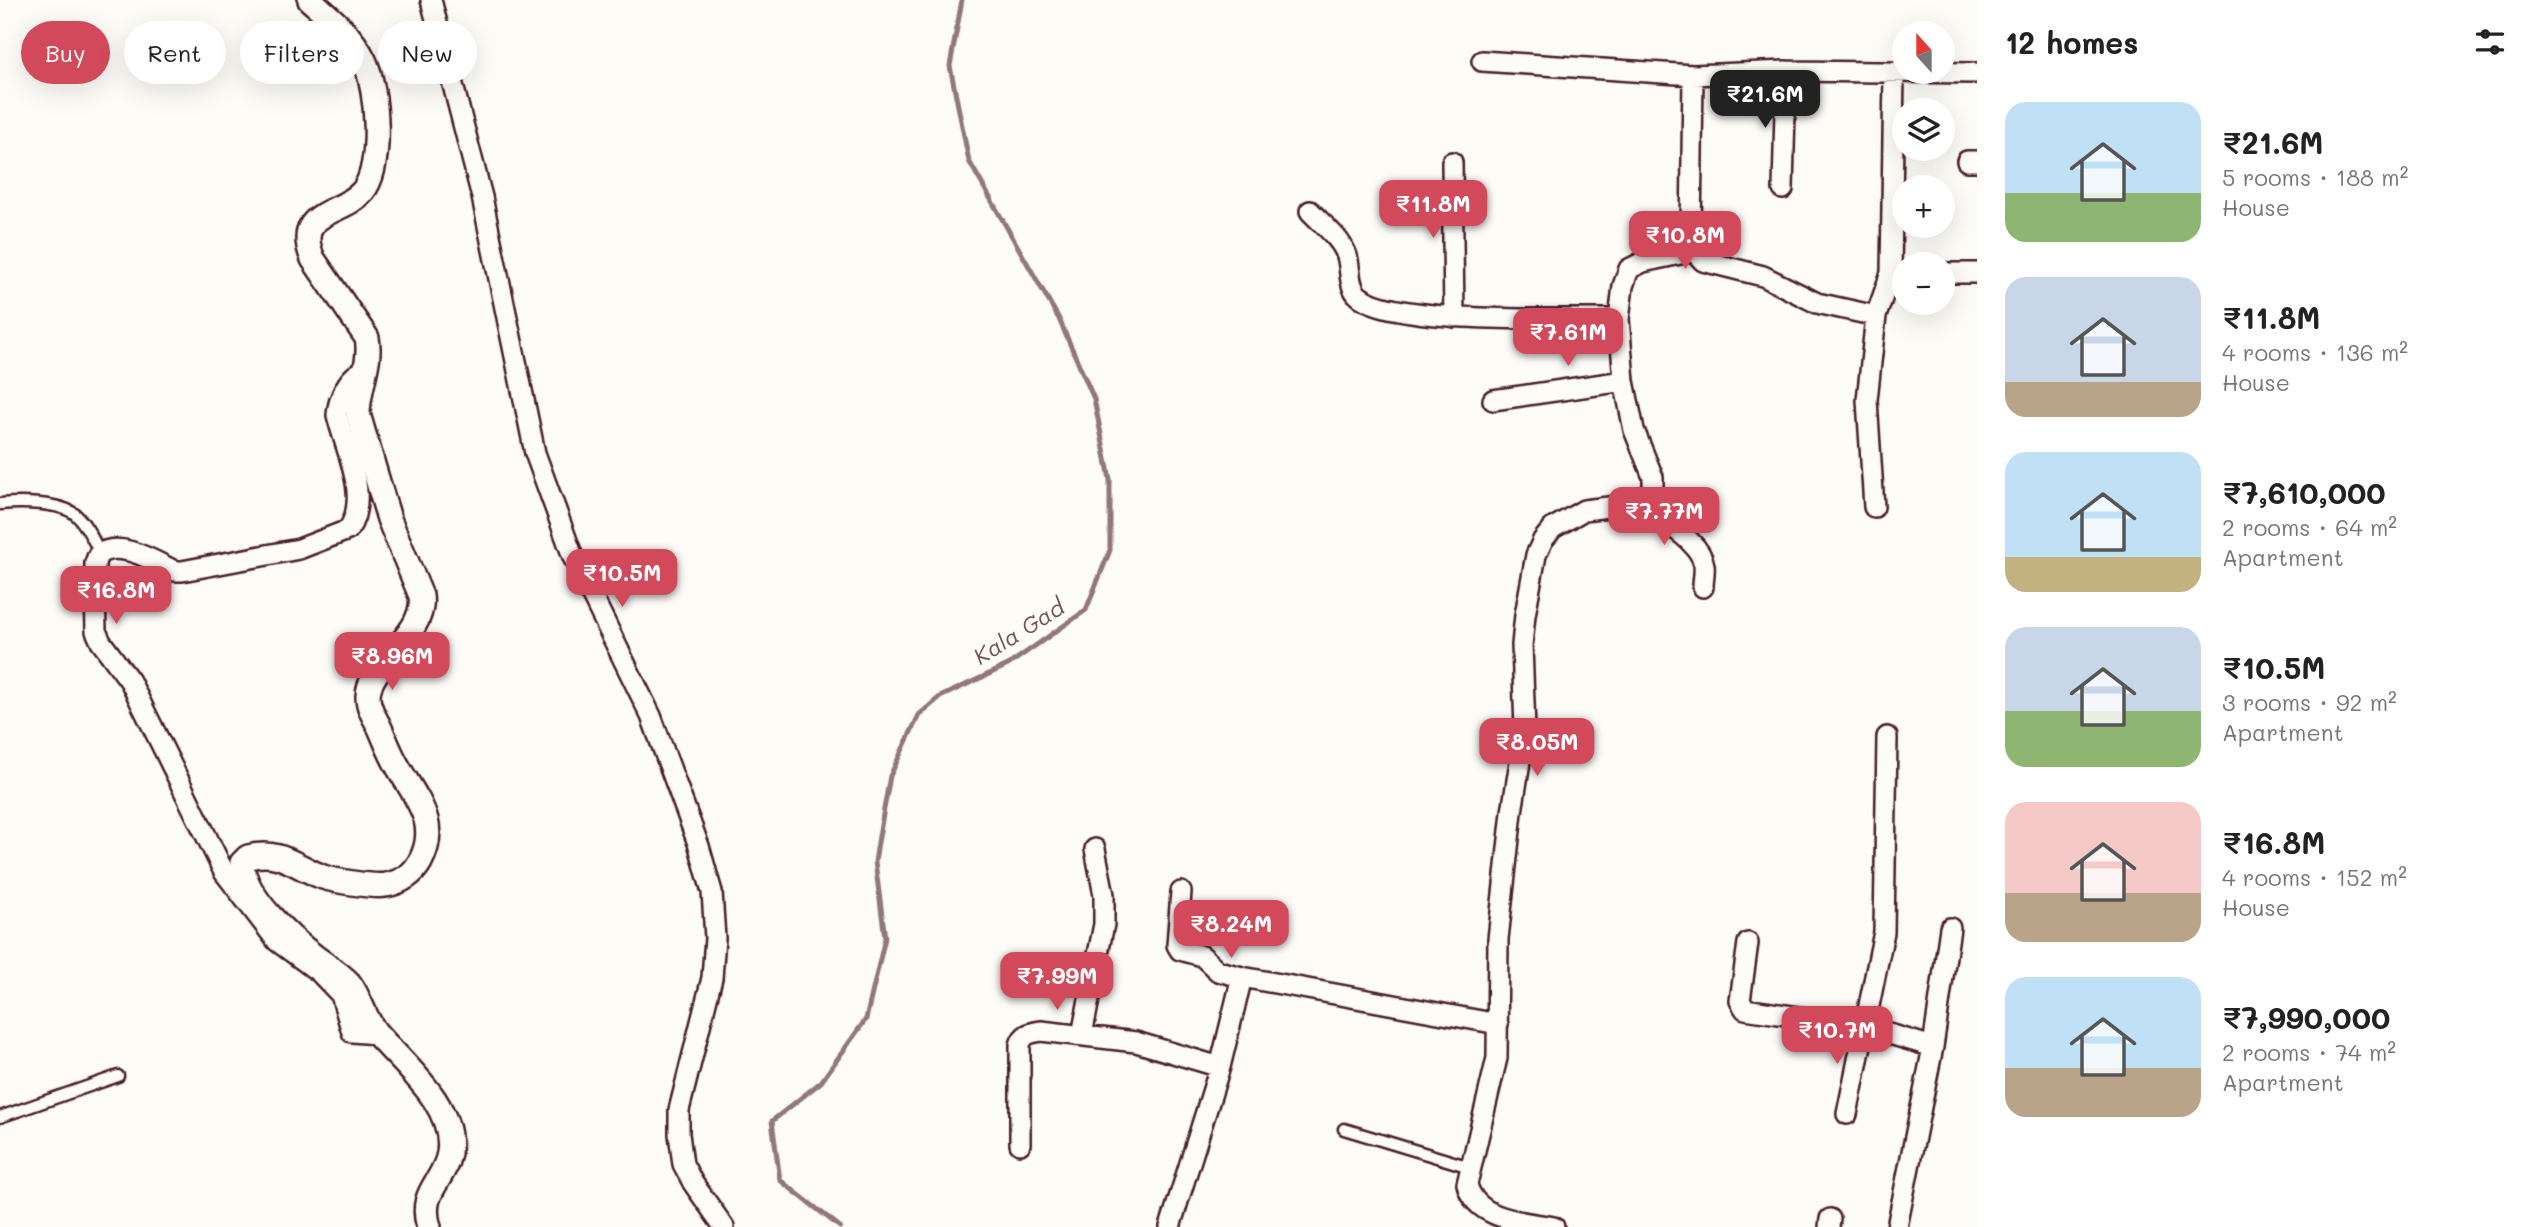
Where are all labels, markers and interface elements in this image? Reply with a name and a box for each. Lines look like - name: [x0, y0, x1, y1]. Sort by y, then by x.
- chip: Buy: [21, 21, 110, 84]
- chip: Rent: [124, 21, 226, 84]
- chip: Filters: [240, 21, 364, 84]
- chip: New: [378, 21, 477, 84]
- north arrow: [1892, 21, 1955, 84]
- map controls: [1892, 21, 1955, 315]
- text: 12 homes: [2005, 22, 2138, 62]
- icon: filters: [2471, 23, 2509, 61]
- pin: ₹21.6M: [1708, 71, 1822, 130]
- text: ₹21.6M: [1726, 78, 1804, 108]
- button: layers: [1892, 98, 1955, 161]
- text: ₹21.6M: [2222, 122, 2324, 162]
- icon: home: [2061, 130, 2145, 214]
- text: 5 rooms · 188 m²: [2222, 162, 2408, 192]
- button: +: [1892, 175, 1955, 238]
- pin: ₹11.8M: [1376, 180, 1490, 240]
- text: ₹11.8M: [1395, 188, 1471, 218]
- text: House: [2222, 192, 2290, 222]
- pin: ₹10.8M: [1628, 212, 1742, 271]
- text: ₹10.8M: [1645, 219, 1725, 249]
- button: −: [1892, 252, 1955, 315]
- text: ₹11.8M: [2222, 297, 2321, 337]
- icon: home: [2061, 305, 2145, 389]
- pin: ₹7.61M: [1511, 308, 1625, 368]
- text: ₹7.61M: [1529, 316, 1607, 346]
- text: 4 rooms · 136 m²: [2222, 337, 2408, 367]
- text: House: [2222, 367, 2290, 397]
- text: ₹7,610,000: [2222, 472, 2386, 512]
- icon: home: [2061, 480, 2145, 564]
- pin: ₹7.77M: [1607, 488, 1721, 547]
- text: ₹7.77M: [1624, 495, 1704, 525]
- text: 2 rooms · 64 m²: [2222, 512, 2397, 542]
- text: Apartment: [2222, 542, 2344, 572]
- pin: ₹10.5M: [565, 550, 679, 609]
- text: ₹10.5M: [582, 557, 662, 587]
- pin: ₹16.8M: [59, 566, 173, 626]
- text: ₹16.8M: [76, 574, 156, 604]
- water label: Kala Gad: [967, 591, 1071, 671]
- pin: ₹8.96M: [335, 632, 449, 692]
- text: ₹8.96M: [351, 640, 433, 670]
- text: ₹10.5M: [2222, 647, 2325, 687]
- icon: home: [2061, 655, 2145, 739]
- text: 3 rooms · 92 m²: [2222, 687, 2397, 717]
- text: Apartment: [2222, 717, 2344, 747]
- pin: ₹8.05M: [1480, 718, 1594, 778]
- text: ₹8.05M: [1495, 726, 1579, 756]
- text: ₹16.8M: [2222, 822, 2325, 862]
- icon: home: [2061, 830, 2145, 914]
- text: 4 rooms · 152 m²: [2222, 862, 2407, 892]
- text: House: [2222, 892, 2290, 922]
- pin: ₹8.24M: [1174, 900, 1288, 960]
- text: ₹8.24M: [1190, 908, 1272, 938]
- pin: ₹7.99M: [1000, 953, 1114, 1012]
- text: ₹7.99M: [1016, 960, 1098, 990]
- text: ₹7,990,000: [2222, 997, 2390, 1037]
- icon: home: [2061, 1005, 2145, 1089]
- pin: ₹10.7M: [1780, 1006, 1894, 1066]
- text: ₹10.7M: [1798, 1014, 1876, 1044]
- text: 2 rooms · 74 m²: [2222, 1037, 2396, 1067]
- text: Apartment: [2222, 1067, 2344, 1097]

